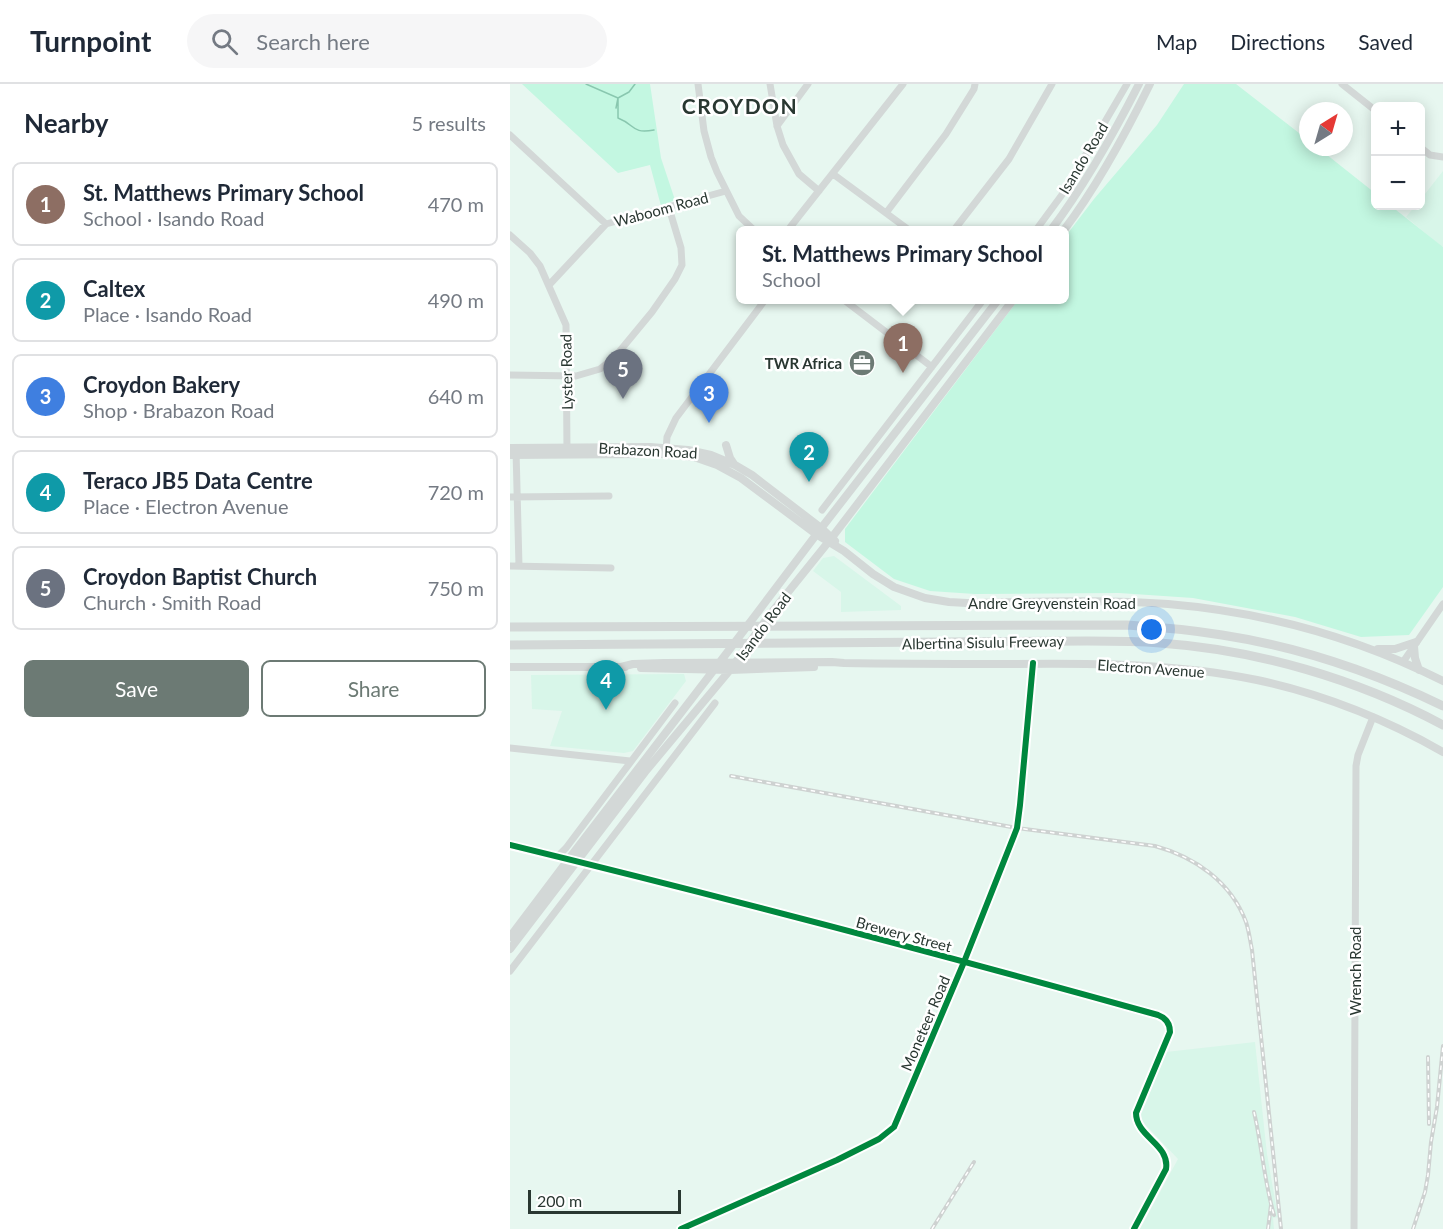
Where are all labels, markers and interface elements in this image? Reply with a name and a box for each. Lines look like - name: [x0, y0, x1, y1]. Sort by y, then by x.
- search box: [187, 14, 607, 68]
- text: Turnpoint: [30, 24, 151, 58]
- icon: search: [208, 25, 241, 58]
- text: Search here: [256, 28, 370, 55]
- text: Map: [1156, 29, 1197, 54]
- text: Directions: [1230, 29, 1325, 54]
- text: Saved: [1358, 29, 1413, 54]
- district label: CROYDON: [682, 93, 798, 118]
- north arrow: [1299, 102, 1353, 156]
- map controls: [1371, 102, 1425, 210]
- button: +: [1371, 102, 1425, 156]
- text: Nearby: [24, 107, 109, 139]
- text: 5 results: [411, 111, 486, 135]
- street label: Isando Road: [1055, 119, 1111, 197]
- button: −: [1371, 156, 1425, 210]
- text: St. Matthews Primary School: [83, 179, 364, 206]
- street label: Waboom Road: [612, 188, 710, 230]
- text: 1: [40, 192, 51, 216]
- text: 470 m: [428, 192, 484, 216]
- text: School · Isando Road: [83, 206, 264, 230]
- popup: [736, 226, 1069, 304]
- text: St. Matthews Primary School: [762, 240, 1043, 267]
- text: School: [762, 267, 821, 291]
- text: Caltex: [83, 275, 145, 302]
- text: 2: [40, 288, 51, 312]
- text: 490 m: [428, 288, 484, 312]
- text: Place · Isando Road: [83, 302, 252, 326]
- pin: 1: [884, 324, 922, 373]
- street label: Lyster Road: [556, 334, 576, 410]
- office icon: TWR Africa: [847, 348, 877, 378]
- pin: 5: [604, 350, 642, 399]
- place label: TWR Africa: [765, 354, 842, 372]
- text: Croydon Bakery: [83, 371, 240, 398]
- pin: 3: [690, 374, 728, 423]
- text: 3: [40, 384, 51, 408]
- text: 640 m: [428, 384, 484, 408]
- text: Shop · Brabazon Road: [83, 398, 275, 422]
- pin: 2: [790, 432, 828, 482]
- street label: Brabazon Road: [598, 438, 698, 462]
- text: Teraco JB5 Data Centre: [83, 467, 313, 494]
- text: 4: [40, 480, 51, 504]
- text: 720 m: [428, 480, 484, 504]
- text: Place · Electron Avenue: [83, 494, 288, 518]
- text: Croydon Baptist Church: [83, 563, 317, 590]
- text: 5: [40, 576, 51, 600]
- text: 750 m: [428, 576, 484, 600]
- street label: Isando Road: [732, 589, 794, 663]
- text: Church · Smith Road: [83, 590, 261, 614]
- street label: Andre Greyvenstein Road: [968, 594, 1136, 612]
- your location: [1137, 615, 1166, 644]
- street label: Albertina Sisulu Freeway: [902, 632, 1064, 652]
- street label: Electron Avenue: [1097, 655, 1205, 681]
- button: Save: [24, 660, 249, 717]
- button: Share: [261, 660, 486, 717]
- pin: 4: [586, 660, 626, 710]
- street label: Brewery Street: [854, 913, 954, 956]
- street label: Wrench Road: [1346, 927, 1364, 1015]
- street label: Moneteer Road: [897, 973, 953, 1073]
- scale bar: [528, 1187, 681, 1214]
- text: 200 m: [537, 1191, 582, 1210]

